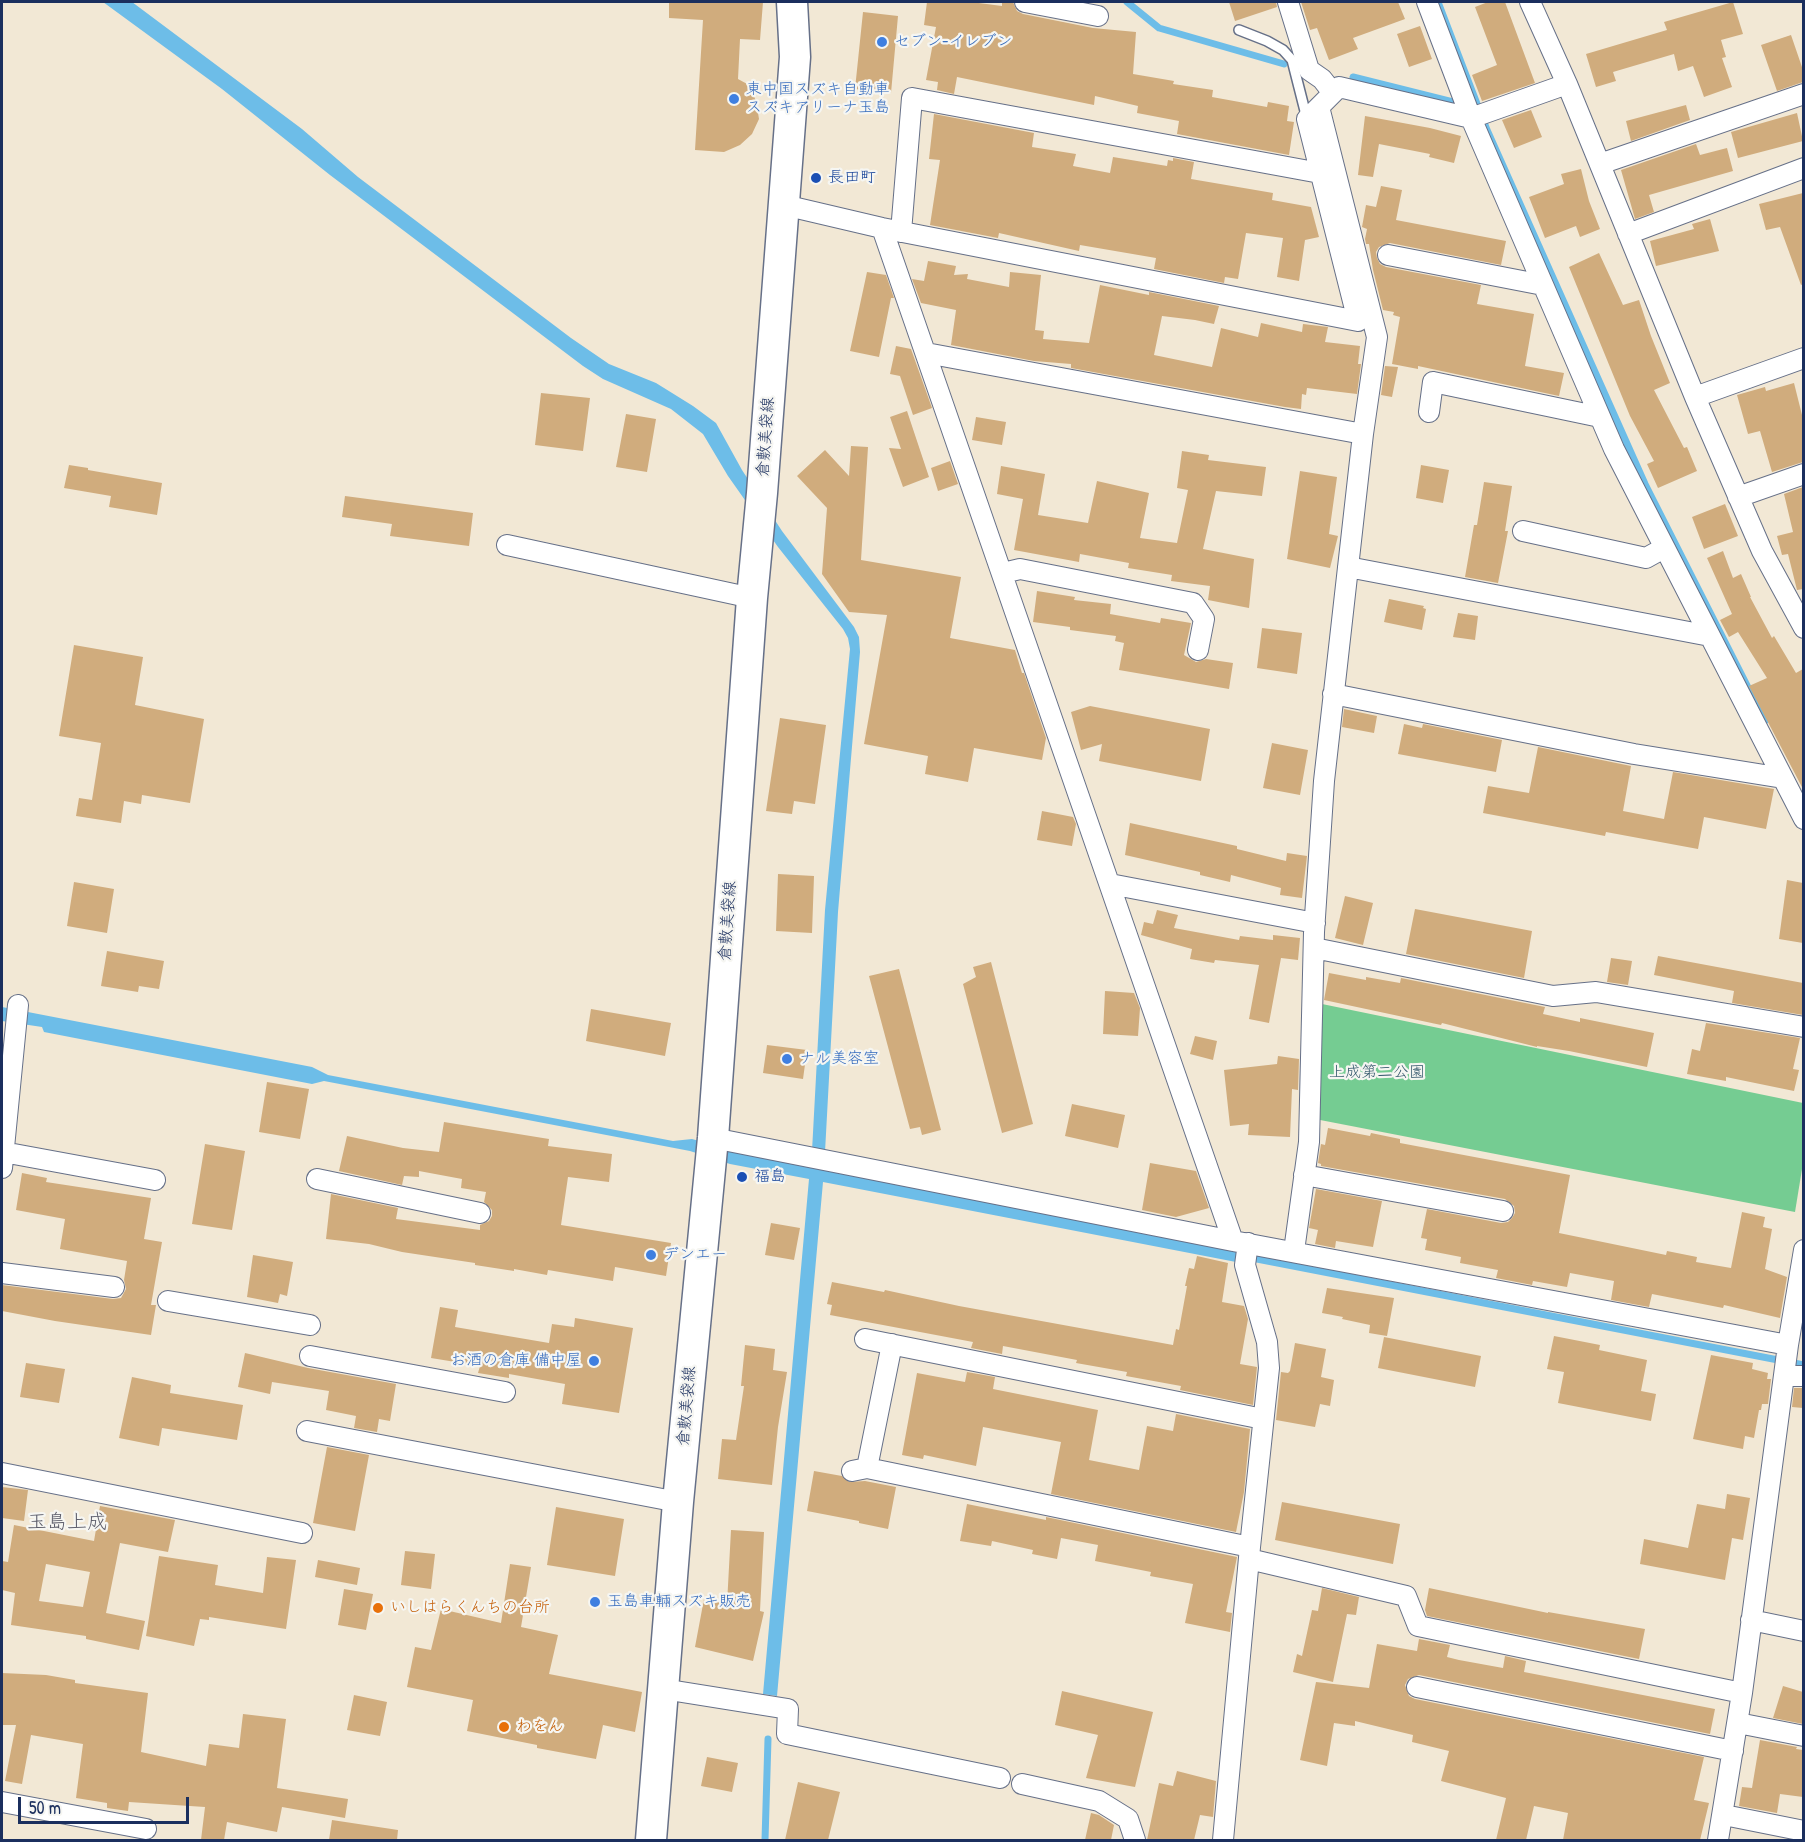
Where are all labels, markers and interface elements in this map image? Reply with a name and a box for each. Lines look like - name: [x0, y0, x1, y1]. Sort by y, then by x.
- place label: セブン-イレブン: [894, 32, 1012, 52]
- marker: セブン-イレブン: [875, 35, 889, 49]
- place label: 東中国スズキ自動車 スズキアリーナ玉島: [746, 80, 890, 118]
- marker: 東中国スズキ自動車 スズキアリーナ玉島: [727, 92, 741, 106]
- place label: 長田町: [828, 168, 876, 188]
- marker: 長田町: [809, 171, 823, 185]
- street label: 倉敷美袋線: [754, 396, 778, 478]
- street label: 倉敷美袋線: [716, 880, 740, 962]
- place label: ナル美容室: [799, 1049, 879, 1069]
- marker: ナル美容室: [780, 1052, 794, 1066]
- park label: 上成第二公園: [1329, 1063, 1425, 1083]
- place label: 福島: [754, 1167, 786, 1187]
- marker: 福島: [735, 1170, 749, 1184]
- place label: デンエー: [663, 1245, 727, 1265]
- marker: デンエー: [644, 1248, 658, 1262]
- place label: お酒の倉庫 備中屋: [450, 1351, 582, 1371]
- marker: お酒の倉庫 備中屋: [587, 1354, 601, 1368]
- street label: 倉敷美袋線: [674, 1365, 700, 1447]
- district label: 玉島上成: [27, 1511, 107, 1535]
- place label: 玉島車輛スズキ販売: [607, 1592, 751, 1612]
- marker: 玉島車輛スズキ販売: [588, 1595, 602, 1609]
- place label: いしはらくんちの台所: [390, 1598, 550, 1618]
- marker: いしはらくんちの台所: [371, 1601, 385, 1615]
- place label: わをん: [516, 1717, 564, 1737]
- marker: わをん: [497, 1720, 511, 1734]
- scale bar: [21, 1785, 192, 1823]
- text: 50 m: [29, 1795, 61, 1820]

